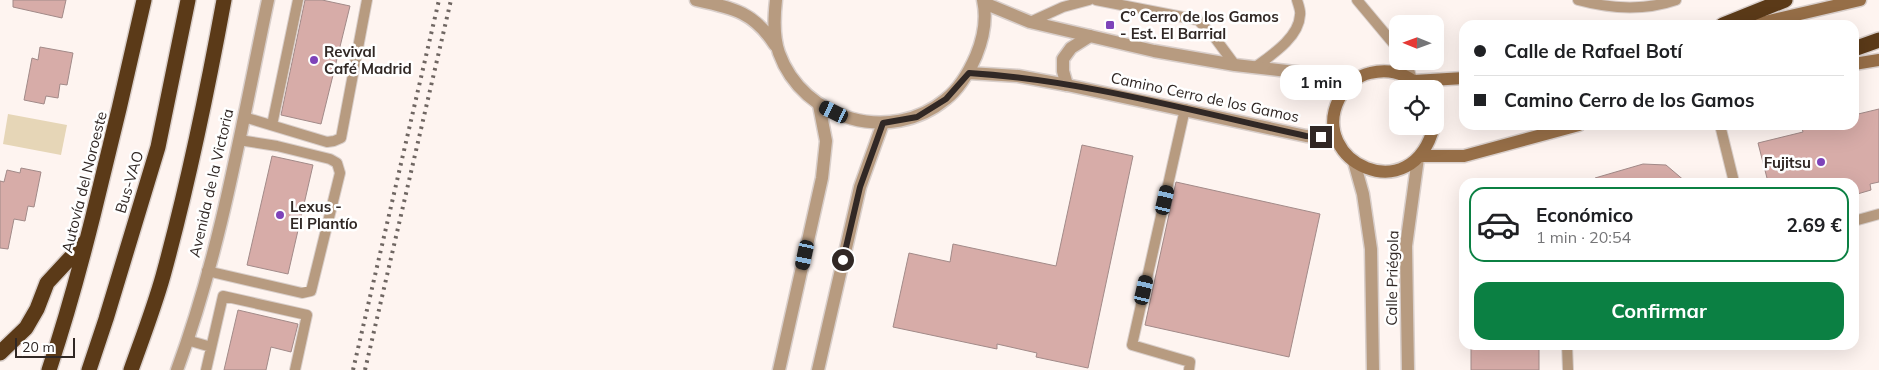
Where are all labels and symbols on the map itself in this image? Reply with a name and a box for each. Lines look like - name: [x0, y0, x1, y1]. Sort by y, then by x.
- place label: Cº Cerro de los Gamos - Est. El Barrial: [1120, 7, 1279, 43]
- north arrow: [1389, 15, 1444, 70]
- marker: Cº Cerro de los Gamos - Est. El Barrial: [1104, 19, 1116, 31]
- place label: Revival Café Madrid: [324, 42, 412, 78]
- marker: Revival Café Madrid: [308, 54, 320, 66]
- callout: 1 min: [1280, 64, 1362, 100]
- street label: Camino Cerro de los Gamos: [1109, 68, 1301, 126]
- car: [817, 99, 850, 125]
- street label: Avenida de la Victoria: [185, 107, 237, 259]
- street label: Autovía del Noroeste: [57, 109, 111, 255]
- route end: [1310, 126, 1332, 148]
- street label: Bus-VAO: [111, 149, 147, 215]
- place label: Fujitsu: [1764, 153, 1811, 172]
- marker: Fujitsu: [1815, 156, 1827, 168]
- car: [1154, 184, 1175, 216]
- place label: Lexus - El Plantío: [290, 197, 358, 233]
- marker: Lexus - El Plantío: [274, 209, 286, 221]
- street label: Calle Priégola: [1382, 230, 1402, 326]
- car: [794, 239, 815, 271]
- route start: [832, 249, 854, 271]
- car: [1133, 274, 1154, 306]
- scale bar: [15, 335, 75, 358]

